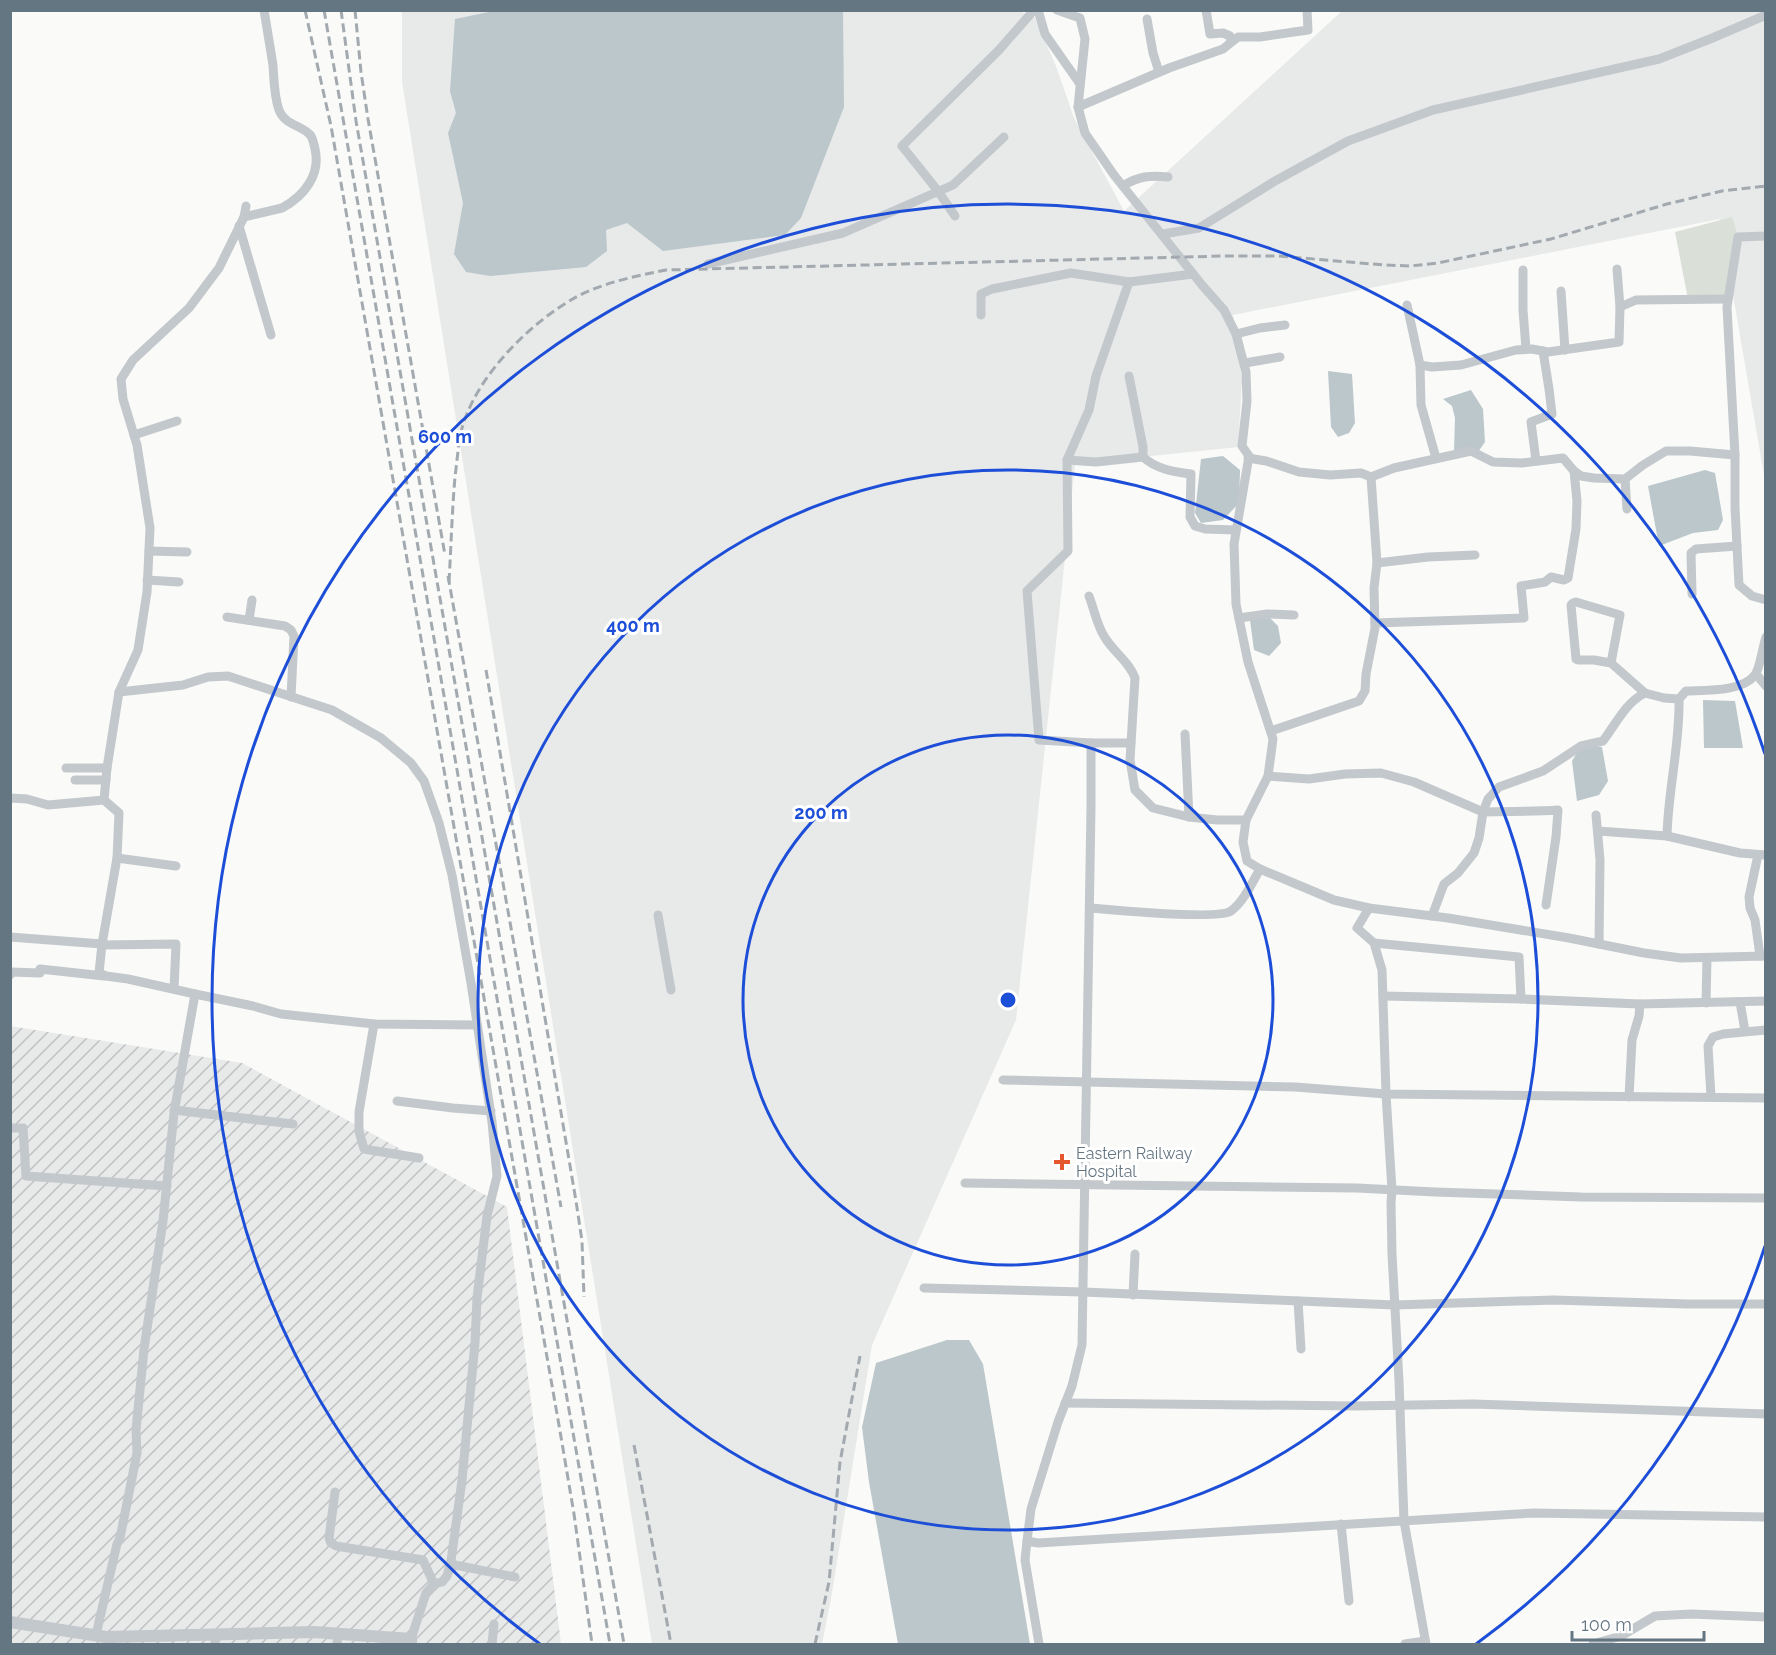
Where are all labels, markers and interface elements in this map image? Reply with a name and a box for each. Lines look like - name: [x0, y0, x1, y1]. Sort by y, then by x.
- text: 600 m: [418, 426, 472, 447]
- text: 400 m: [606, 615, 660, 636]
- text: 200 m: [794, 802, 848, 823]
- centre of rings: [998, 990, 1018, 1010]
- place label: Eastern Railway Hospital: [1076, 1144, 1193, 1181]
- marker: Eastern Railway Hospital: [1053, 1153, 1071, 1171]
- scale bar: [1572, 1604, 1704, 1642]
- text: 100 m: [1581, 1614, 1632, 1635]

